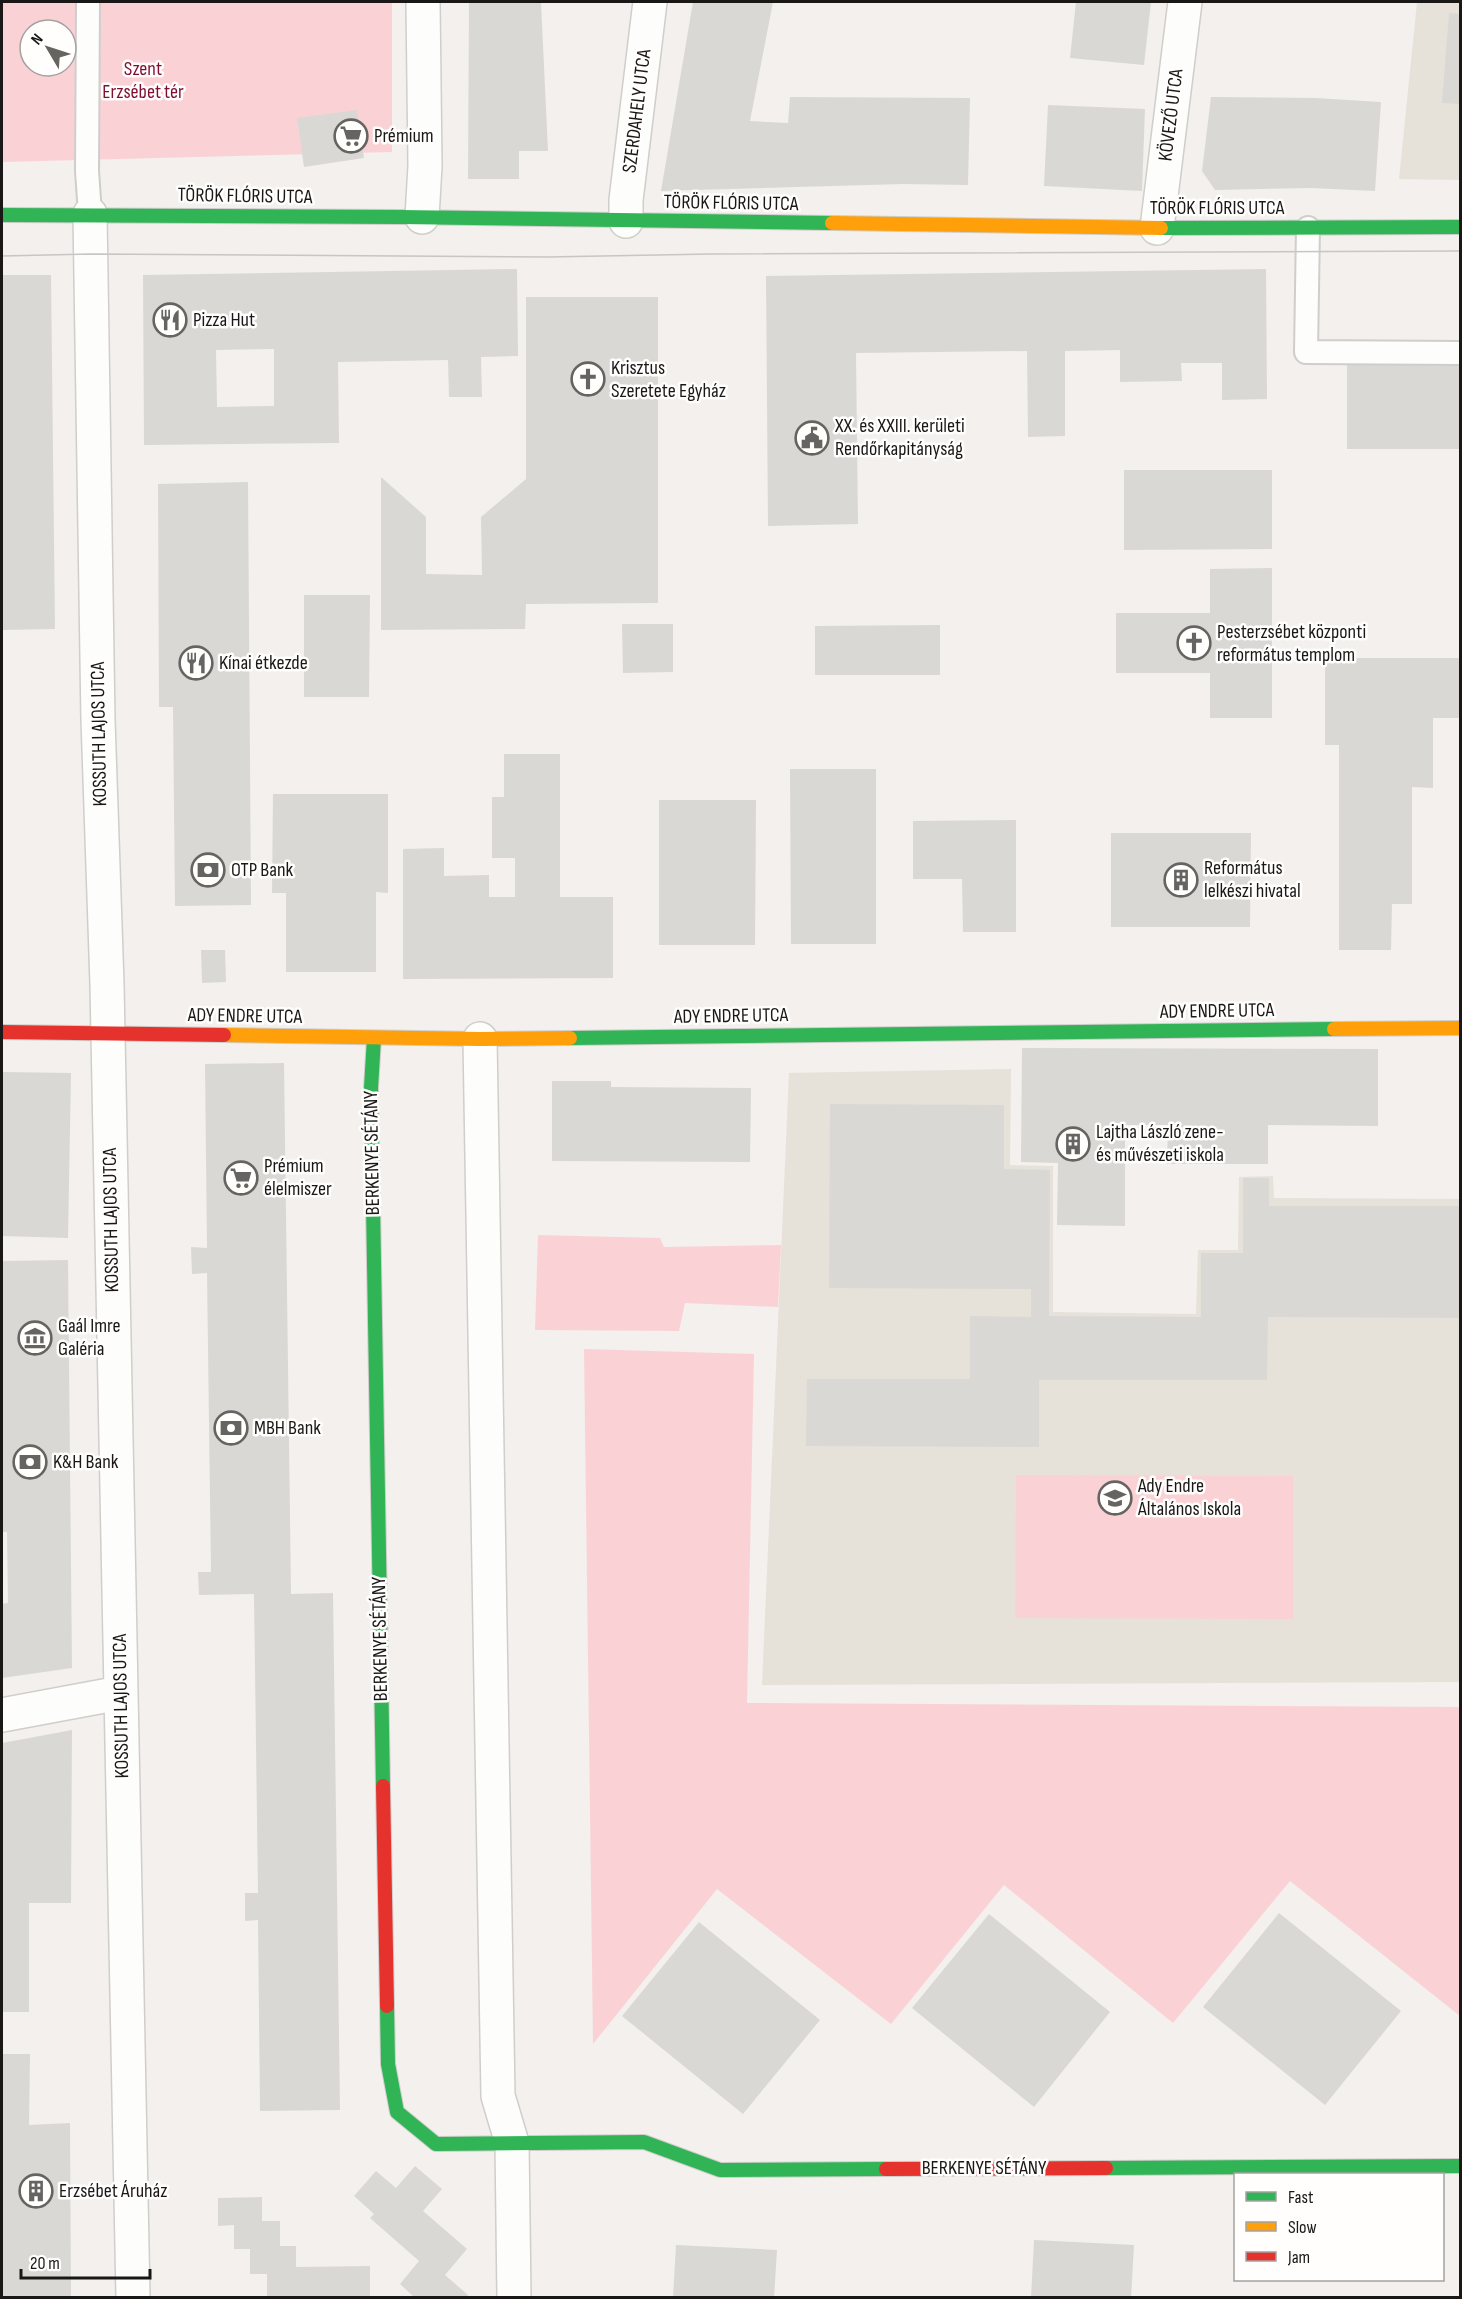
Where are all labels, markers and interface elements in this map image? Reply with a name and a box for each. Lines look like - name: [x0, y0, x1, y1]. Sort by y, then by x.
- north arrow: [18, 18, 78, 78]
- text: N: [27, 30, 48, 49]
- street label: SZERDAHELY UTCA: [618, 47, 657, 174]
- park label: Szent Erzsébet tér: [102, 57, 184, 104]
- street label: KÖVEZŐ UTCA: [1153, 67, 1189, 162]
- supermarket icon: Prémium: [333, 118, 369, 154]
- place label: Prémium: [374, 124, 434, 148]
- street label: TÖRÖK FLÓRIS UTCA: [177, 183, 313, 209]
- street label: TÖRÖK FLÓRIS UTCA: [663, 190, 799, 216]
- street label: TÖRÖK FLÓRIS UTCA: [1150, 196, 1285, 220]
- restaurant icon: Pizza Hut: [152, 302, 188, 338]
- place label: Pizza Hut: [193, 308, 255, 332]
- place label: Krisztus Szeretete Egyház: [611, 356, 726, 403]
- church icon: Krisztus Szeretete Egyház: [570, 361, 606, 397]
- place label: XX. és XXIII. kerületi Rendőrkapitányság: [834, 414, 965, 461]
- public building icon: XX. és XXIII. kerületi Rendőrkapitányság: [794, 420, 830, 456]
- place label: Pesterzsébet központi református templom: [1217, 620, 1366, 667]
- church icon: Pesterzsébet központi református templom: [1176, 625, 1212, 661]
- restaurant icon: Kínai étkezde: [178, 645, 214, 681]
- place label: Kínai étkezde: [219, 651, 308, 675]
- street label: KOSSUTH LAJOS UTCA: [86, 661, 112, 807]
- bank icon: OTP Bank: [190, 852, 226, 888]
- place label: Református lelkészi hivatal: [1204, 856, 1301, 903]
- place label: OTP Bank: [231, 858, 293, 882]
- building icon: Református lelkészi hivatal: [1163, 862, 1199, 898]
- street label: ADY ENDRE UTCA: [1159, 998, 1275, 1024]
- street label: ADY ENDRE UTCA: [187, 1003, 303, 1029]
- street label: ADY ENDRE UTCA: [673, 1003, 789, 1029]
- street label: BERKENYE SÉTÁNY: [359, 1090, 385, 1216]
- place label: Lajtha László zene- és művészeti iskola: [1096, 1120, 1224, 1167]
- building icon: Lajtha László zene- és művészeti iskola: [1055, 1126, 1091, 1162]
- street label: KOSSUTH LAJOS UTCA: [98, 1147, 124, 1293]
- place label: Prémium élelmiszer: [264, 1154, 332, 1201]
- supermarket icon: Prémium élelmiszer: [223, 1160, 259, 1196]
- place label: Gaál Imre Galéria: [58, 1314, 121, 1361]
- museum icon: Gaál Imre Galéria: [17, 1320, 53, 1356]
- bank icon: MBH Bank: [213, 1410, 249, 1446]
- place label: MBH Bank: [254, 1416, 321, 1440]
- bank icon: K&H Bank: [12, 1444, 48, 1480]
- place label: K&H Bank: [53, 1450, 119, 1474]
- place label: Ady Endre Általános Iskola: [1137, 1474, 1241, 1521]
- school or university icon: Ady Endre Általános Iskola: [1097, 1480, 1133, 1516]
- street label: BERKENYE SÉTÁNY: [367, 1576, 393, 1702]
- street label: KOSSUTH LAJOS UTCA: [108, 1633, 134, 1779]
- street label: BERKENYE SÉTÁNY: [922, 2156, 1047, 2180]
- building icon: Erzsébet Áruház: [18, 2173, 54, 2209]
- legend: [1234, 2173, 1444, 2281]
- place label: Erzsébet Áruház: [59, 2179, 167, 2203]
- text: Fast: [1288, 2187, 1314, 2208]
- text: Slow: [1288, 2217, 1317, 2238]
- scale bar: [21, 2242, 150, 2280]
- text: Jam: [1287, 2247, 1310, 2268]
- text: 20 m: [30, 2253, 60, 2274]

